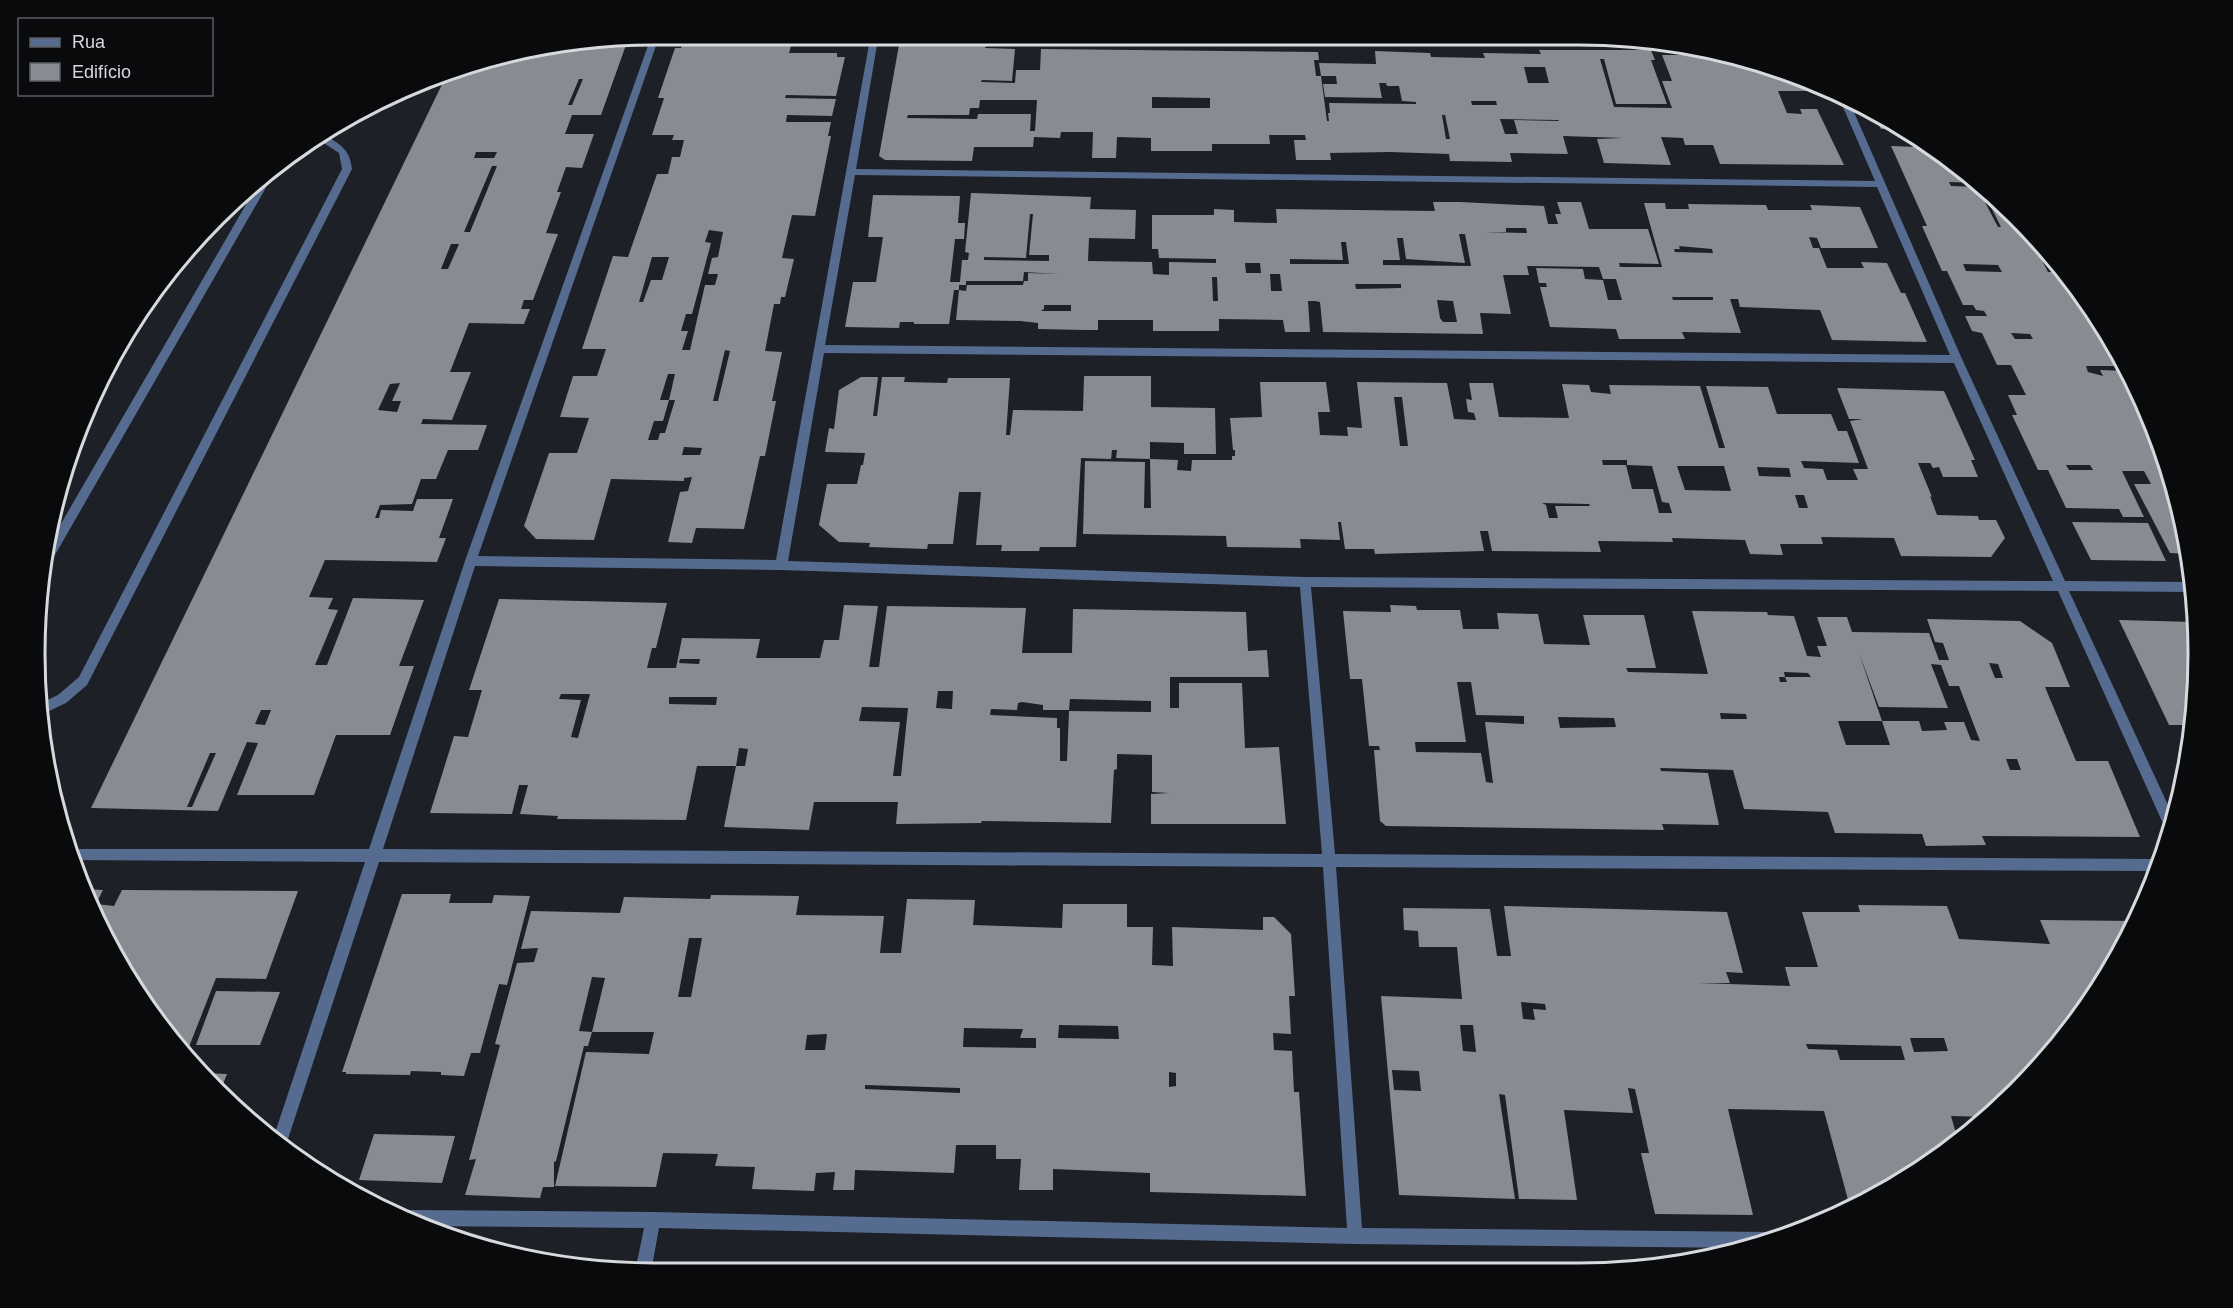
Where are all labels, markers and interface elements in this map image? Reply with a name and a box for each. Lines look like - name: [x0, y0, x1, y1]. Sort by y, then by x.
- legend: [18, 18, 213, 96]
- text: Rua: [72, 32, 106, 52]
- text: Edifício: [72, 62, 131, 82]

